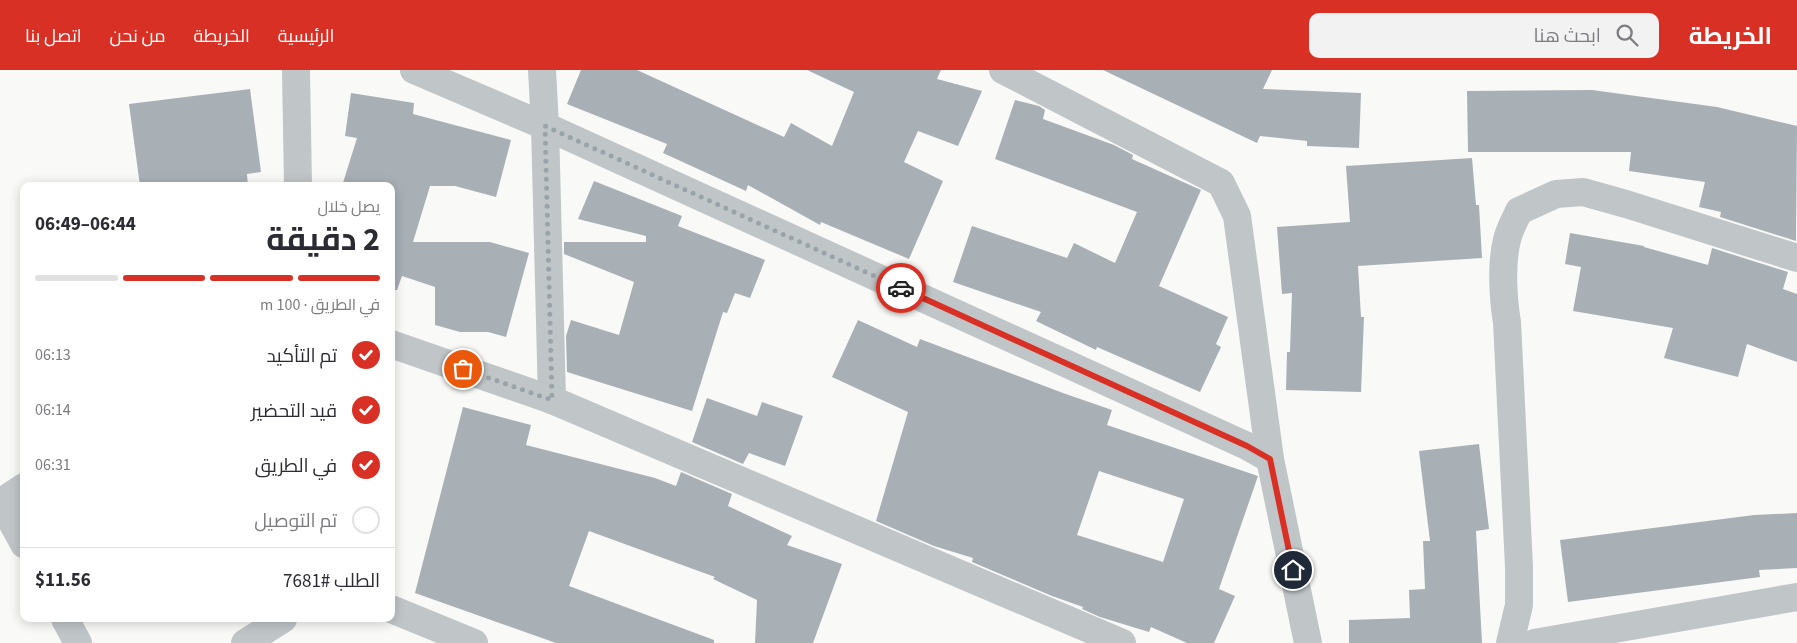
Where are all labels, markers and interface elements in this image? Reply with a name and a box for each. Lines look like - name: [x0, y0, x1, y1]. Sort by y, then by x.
- search box: [1309, 13, 1659, 58]
- text: الخريطة: [1689, 19, 1772, 54]
- icon: search: [1613, 21, 1641, 49]
- text: ابحث هنا: [1534, 23, 1601, 50]
- text: اتصل بنا: [25, 24, 82, 49]
- text: من نحن: [110, 24, 166, 49]
- text: الخريطة: [194, 24, 250, 49]
- text: الرئيسية: [278, 24, 334, 49]
- text: يصل خلال: [317, 196, 380, 218]
- text: 06:44–06:49: [35, 211, 136, 238]
- text: 2 دقيقة: [266, 217, 380, 263]
- courier: [876, 263, 926, 313]
- icon: car: [887, 274, 915, 302]
- text: في الطريق · 100 m: [260, 294, 380, 316]
- icon: check: [352, 341, 380, 369]
- text: تم التأكيد: [266, 343, 337, 370]
- text: 06:13: [35, 344, 71, 366]
- pin: [442, 348, 484, 390]
- icon: bag: [449, 355, 477, 383]
- icon: check: [352, 396, 380, 424]
- text: قيد التحضير: [251, 398, 337, 425]
- text: 06:14: [35, 399, 71, 421]
- icon: check: [352, 451, 380, 479]
- text: في الطريق: [255, 453, 337, 480]
- text: 06:31: [35, 454, 71, 476]
- text: تم التوصيل: [254, 508, 337, 535]
- pin: [1272, 549, 1314, 591]
- icon: home: [1279, 556, 1307, 584]
- text: $11.56: [35, 567, 91, 594]
- text: الطلب #7681: [283, 568, 380, 595]

